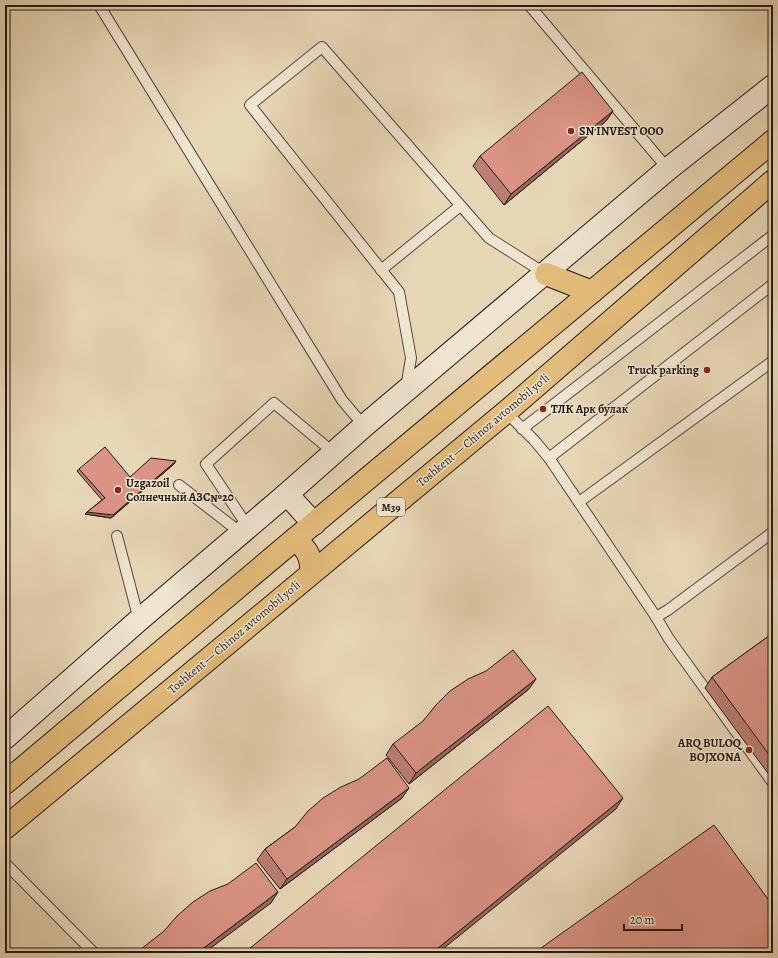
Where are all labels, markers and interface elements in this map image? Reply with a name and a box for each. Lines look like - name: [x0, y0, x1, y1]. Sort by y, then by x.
- place label: SN INVEST ООО: [579, 123, 664, 139]
- marker: SN INVEST ООО: [566, 126, 576, 136]
- place label: Truck parking: [628, 362, 700, 378]
- marker: Truck parking: [702, 365, 712, 375]
- street label: Toshkent — Chinoz avtomobil yoʻli: [413, 370, 553, 490]
- place label: ТЛК Арк булак: [551, 401, 629, 417]
- marker: ТЛК Арк булак: [538, 404, 548, 414]
- place label: Uzgazoil Солнечный АЗС№20: [126, 475, 234, 505]
- marker: Uzgazoil Солнечный АЗС№20: [113, 485, 123, 495]
- road number: M39: [377, 498, 405, 516]
- street label: Toshkent — Chinoz avtomobil yoʻli: [164, 577, 304, 697]
- place label: ARQ BULOQ BOJXONA: [677, 735, 743, 765]
- marker: ARQ BULOQ BOJXONA: [744, 745, 754, 755]
- scale bar: [624, 906, 682, 932]
- text: 20 m: [630, 912, 654, 928]

